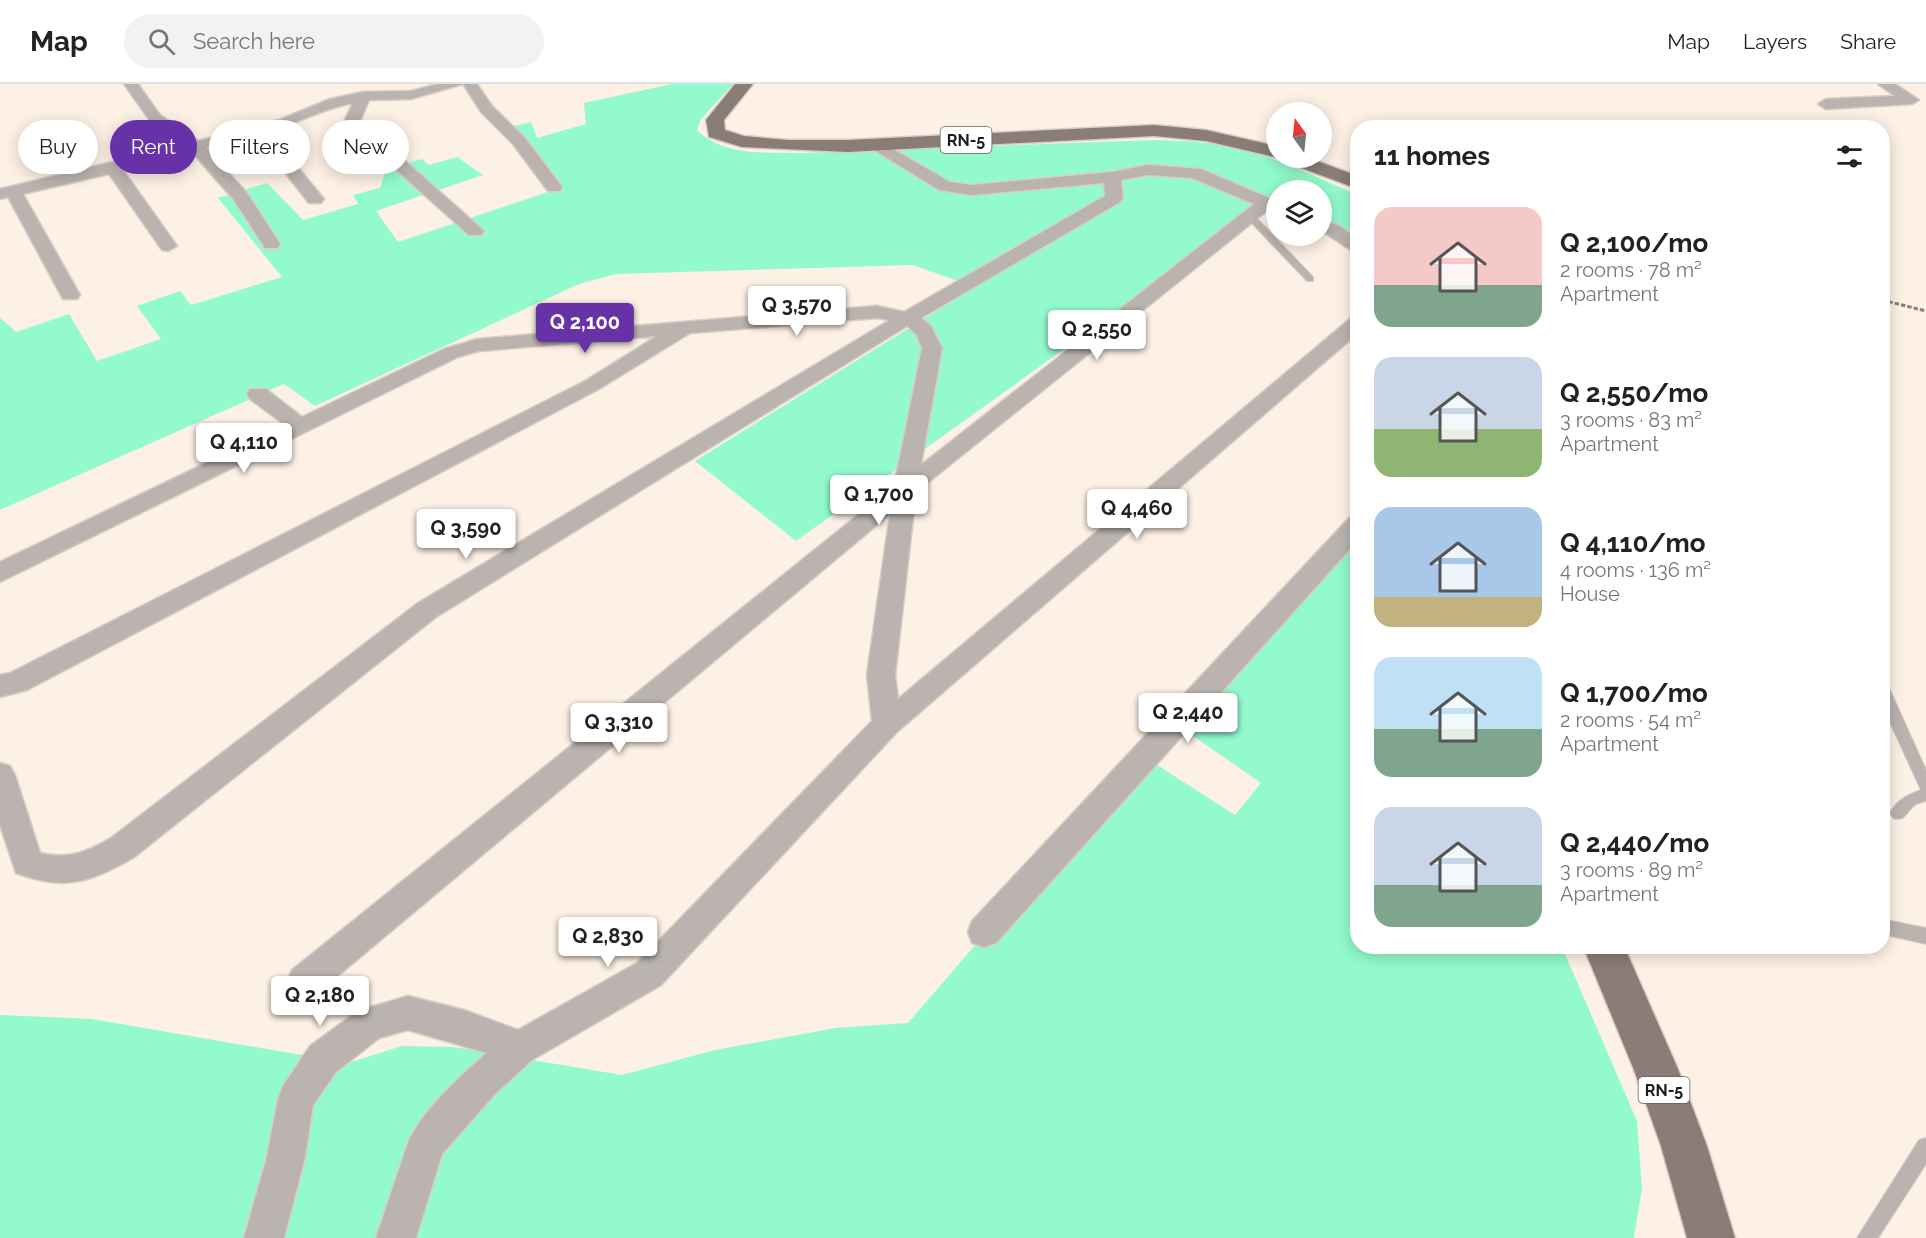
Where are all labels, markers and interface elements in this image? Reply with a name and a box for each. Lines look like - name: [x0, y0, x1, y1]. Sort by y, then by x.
- search box: [124, 14, 544, 68]
- text: Map: [30, 25, 88, 58]
- icon: search: [145, 25, 178, 58]
- text: Search here: [193, 28, 315, 54]
- text: Map: [1667, 29, 1710, 54]
- text: Layers: [1743, 29, 1807, 54]
- text: Share: [1840, 29, 1896, 54]
- north arrow: [1266, 102, 1332, 168]
- map controls: [1266, 102, 1332, 246]
- chip: Buy: [18, 120, 98, 174]
- chip: Rent: [110, 120, 197, 174]
- chip: Filters: [209, 120, 310, 174]
- chip: New: [322, 120, 409, 174]
- road number: RN-5: [940, 127, 992, 153]
- icon: filters: [1833, 140, 1866, 173]
- text: 11 homes: [1374, 141, 1490, 171]
- button: layers: [1266, 180, 1332, 246]
- text: Q 2,100/mo: [1560, 228, 1708, 258]
- icon: home: [1422, 231, 1494, 303]
- text: 2 rooms · 78 m²: [1560, 258, 1702, 282]
- text: Apartment: [1560, 282, 1659, 306]
- pin: Q 3,570: [742, 286, 852, 337]
- text: Q 3,570: [762, 293, 832, 317]
- pin: Q 2,100: [530, 303, 640, 354]
- text: Q 2,100: [550, 310, 620, 334]
- pin: Q 2,550: [1042, 310, 1152, 361]
- text: Q 2,550: [1062, 317, 1132, 341]
- text: Q 2,550/mo: [1560, 378, 1708, 408]
- icon: home: [1422, 381, 1494, 453]
- text: 3 rooms · 83 m²: [1560, 408, 1702, 432]
- pin: Q 4,110: [189, 423, 299, 474]
- text: Q 4,110: [210, 430, 278, 454]
- text: Apartment: [1560, 432, 1659, 456]
- pin: Q 1,700: [824, 475, 934, 526]
- text: Q 1,700: [844, 482, 914, 506]
- pin: Q 4,460: [1082, 489, 1192, 540]
- text: Q 4,460: [1101, 496, 1173, 520]
- pin: Q 3,590: [411, 509, 521, 560]
- text: Q 3,590: [431, 516, 501, 540]
- text: Q 4,110/mo: [1560, 528, 1705, 558]
- icon: home: [1422, 531, 1494, 603]
- text: 4 rooms · 136 m²: [1560, 558, 1711, 582]
- text: House: [1560, 582, 1620, 606]
- text: Q 1,700/mo: [1560, 678, 1708, 708]
- icon: home: [1422, 681, 1494, 753]
- pin: Q 2,440: [1133, 693, 1243, 744]
- text: Q 2,440: [1153, 700, 1223, 724]
- pin: Q 3,310: [564, 703, 674, 754]
- text: 2 rooms · 54 m²: [1560, 708, 1701, 732]
- text: Q 3,310: [584, 710, 654, 734]
- text: Apartment: [1560, 732, 1659, 756]
- text: Q 2,440/mo: [1560, 828, 1709, 858]
- icon: home: [1422, 831, 1494, 903]
- text: 3 rooms · 89 m²: [1560, 858, 1703, 882]
- text: Apartment: [1560, 882, 1659, 906]
- pin: Q 2,830: [553, 917, 663, 968]
- text: Q 2,830: [572, 924, 644, 948]
- pin: Q 2,180: [265, 976, 375, 1027]
- text: Q 2,180: [285, 983, 355, 1007]
- road number: RN-5: [1638, 1077, 1690, 1103]

